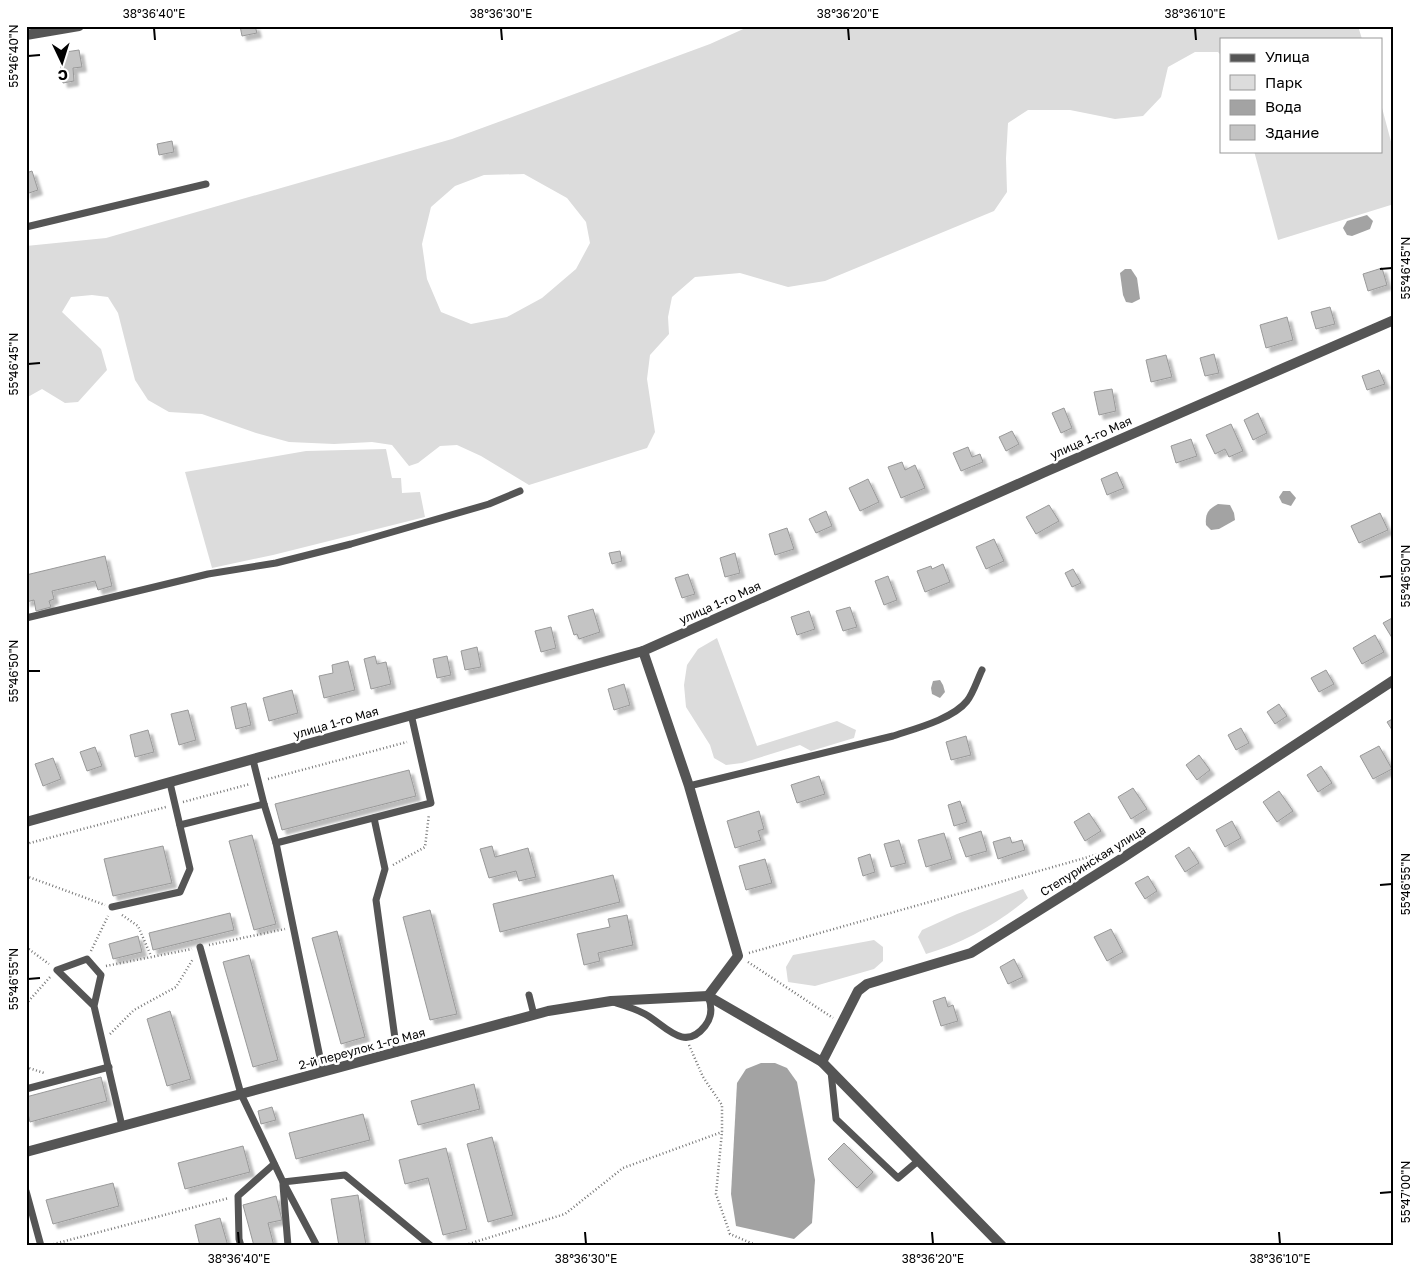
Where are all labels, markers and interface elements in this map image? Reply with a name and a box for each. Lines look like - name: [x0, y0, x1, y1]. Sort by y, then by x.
- text: 38°36'40"E: [123, 6, 185, 21]
- text: 38°36'30"E: [470, 6, 532, 21]
- text: 38°36'20"E: [817, 6, 879, 21]
- text: 38°36'10"E: [1164, 6, 1226, 21]
- text: 55°46'40"N: [6, 24, 21, 88]
- north arrow: [38, 38, 88, 88]
- legend: [1220, 38, 1382, 152]
- text: Улица: [1265, 47, 1310, 65]
- text: С: [57, 67, 68, 84]
- text: Парк: [1265, 73, 1303, 91]
- text: Вода: [1265, 97, 1302, 115]
- text: Здание: [1265, 123, 1319, 141]
- text: 55°46'45"N: [1398, 237, 1413, 299]
- text: 55°46'45"N: [6, 333, 21, 395]
- street label: улица 1-го Мая: [1048, 413, 1134, 462]
- text: 55°46'50"N: [1398, 545, 1413, 607]
- street label: улица 1-го Мая: [677, 578, 763, 627]
- text: 55°46'50"N: [6, 640, 21, 702]
- street label: улица 1-го Мая: [291, 703, 380, 742]
- street label: Степуринская улица: [1037, 822, 1148, 899]
- text: 55°46'55"N: [1398, 853, 1413, 915]
- text: 55°46'55"N: [6, 948, 21, 1010]
- street label: 2-й переулок 1-го Мая: [297, 1024, 427, 1073]
- text: 55°47'00"N: [1398, 1161, 1413, 1223]
- text: 38°36'40"E: [208, 1251, 270, 1266]
- text: 38°36'30"E: [555, 1251, 617, 1266]
- text: 38°36'20"E: [902, 1251, 964, 1266]
- text: 38°36'10"E: [1249, 1251, 1311, 1266]

